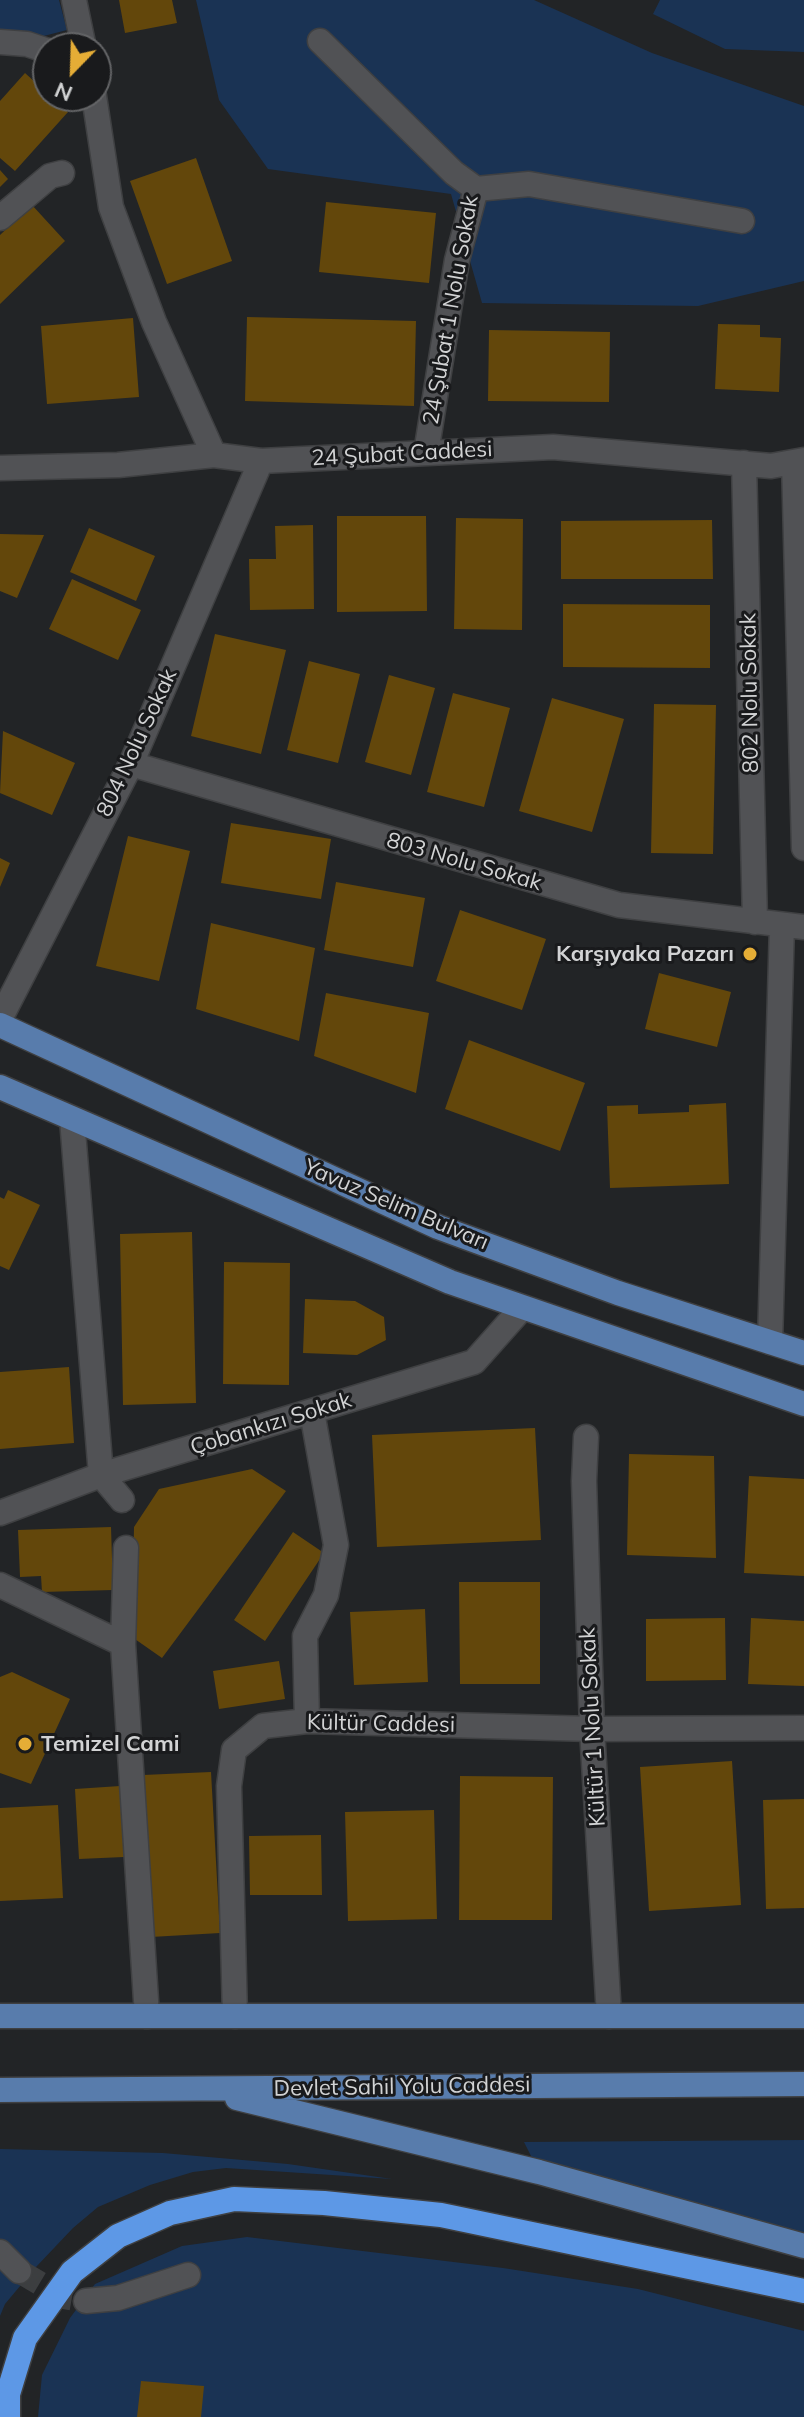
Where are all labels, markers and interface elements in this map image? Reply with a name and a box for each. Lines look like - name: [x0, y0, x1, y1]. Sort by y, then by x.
- north arrow: [32, 32, 112, 112]
- text: N: [50, 76, 77, 108]
- street label: 24 Şubat 1 Nolu Sokak: [418, 193, 484, 427]
- street label: 24 Şubat Caddesi: [311, 436, 493, 472]
- street label: 802 Nolu Sokak: [735, 613, 765, 773]
- street label: 804 Nolu Sokak: [91, 665, 183, 821]
- street label: 803 Nolu Sokak: [383, 827, 545, 897]
- place label: Karşıyaka Pazarı: [556, 941, 734, 967]
- marker: Karşıyaka Pazarı: [741, 945, 759, 963]
- street label: Yavuz Selim Bulvarı: [300, 1154, 492, 1256]
- street label: Çobankızı Sokak: [187, 1387, 355, 1461]
- street label: Kültür 1 Nolu Sokak: [575, 1627, 611, 1827]
- street label: Kültür Caddesi: [307, 1710, 455, 1738]
- place label: Temizel Cami: [41, 1731, 179, 1757]
- marker: Temizel Cami: [16, 1735, 34, 1753]
- street label: Devlet Sahil Yolu Caddesi: [273, 2072, 531, 2102]

